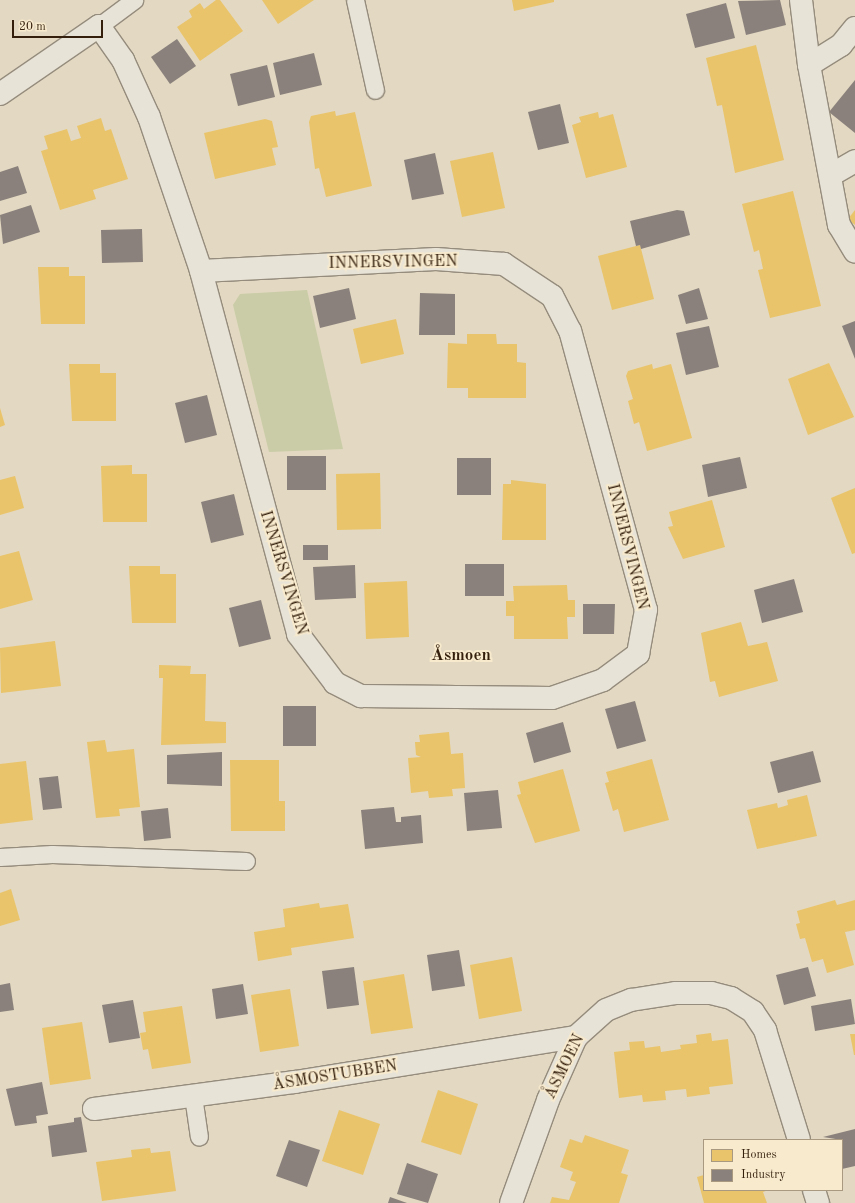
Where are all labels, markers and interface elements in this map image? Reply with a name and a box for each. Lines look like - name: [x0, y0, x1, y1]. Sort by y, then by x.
- scale bar: [14, 12, 105, 38]
- text: 20 m: [19, 21, 46, 33]
- street label: INNERSVINGEN: [328, 252, 458, 274]
- street label: INNERSVINGEN: [602, 482, 652, 612]
- street label: INNERSVINGEN: [255, 508, 311, 638]
- district label: Åsmoen: [431, 646, 491, 666]
- street label: ÅSMOEN: [541, 1031, 589, 1103]
- street label: ÅSMOSTUBBEN: [271, 1057, 399, 1095]
- legend: [703, 1139, 843, 1191]
- text: Homes: [741, 1149, 777, 1161]
- text: Industry: [741, 1169, 786, 1181]

